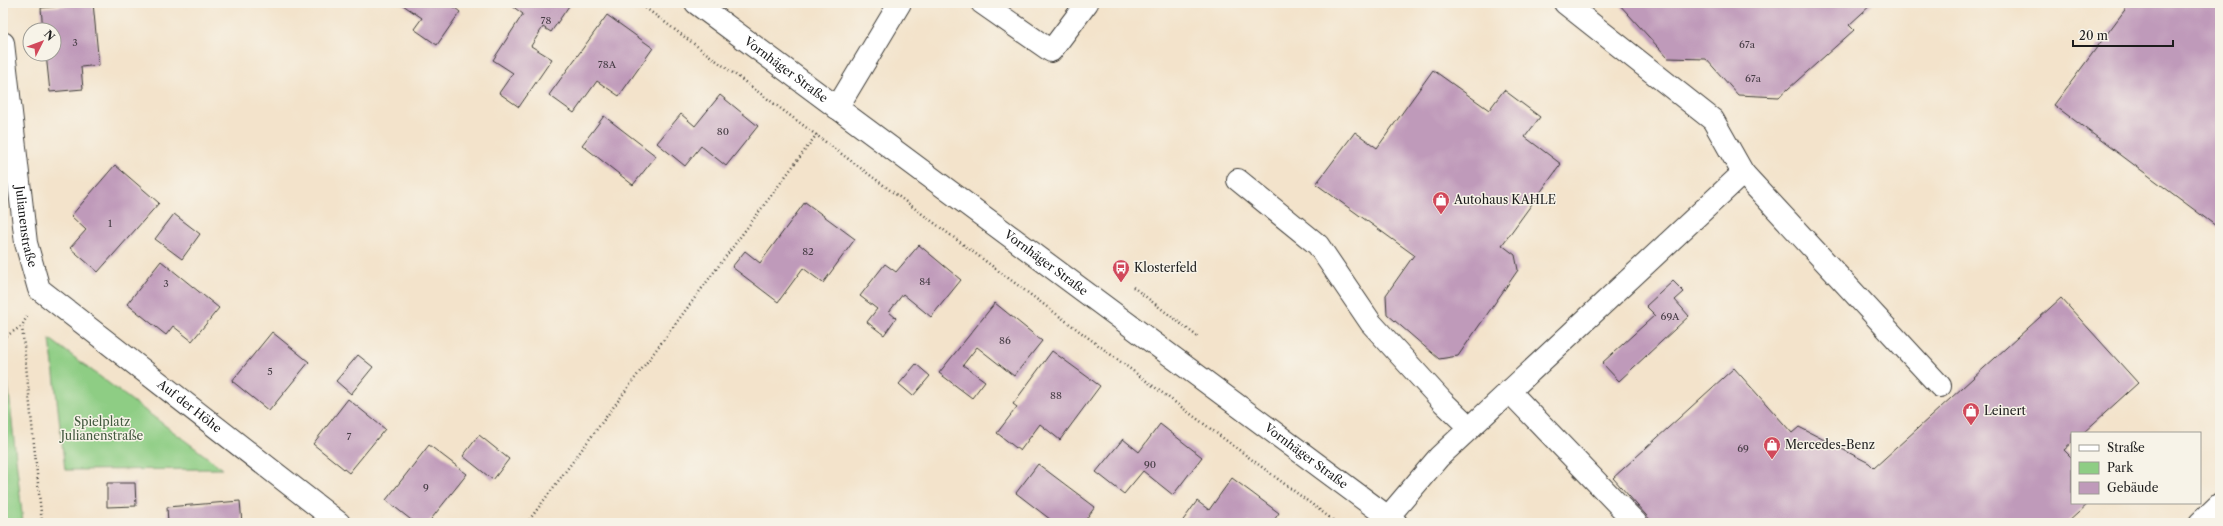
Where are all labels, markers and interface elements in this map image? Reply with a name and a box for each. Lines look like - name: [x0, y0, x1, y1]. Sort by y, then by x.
- house number: 78: [541, 14, 551, 27]
- north arrow: [22, 22, 62, 62]
- scale bar: [2073, 22, 2173, 48]
- text: N: [41, 27, 58, 44]
- text: 20 m: [2079, 28, 2108, 43]
- street label: Vornhäger Straße: [741, 33, 831, 105]
- house number: 3: [72, 36, 78, 49]
- house number: 67a: [1739, 38, 1756, 51]
- house number: 78A: [598, 58, 617, 71]
- house number: 67a: [1745, 72, 1762, 85]
- house number: 80: [717, 125, 729, 138]
- street label: Julianenstraße: [12, 183, 41, 269]
- shop icon: Autohaus KAHLE: [1431, 190, 1451, 215]
- place label: Autohaus KAHLE: [1453, 192, 1556, 207]
- house number: 1: [108, 217, 113, 230]
- street label: Vornhäger Straße: [1001, 226, 1091, 299]
- house number: 82: [802, 245, 814, 258]
- bus stop icon: Klosterfeld: [1111, 258, 1131, 283]
- place label: Klosterfeld: [1134, 260, 1198, 275]
- house number: 84: [919, 275, 931, 288]
- house number: 3: [163, 277, 169, 290]
- house number: 69A: [1661, 310, 1680, 323]
- house number: 86: [999, 334, 1011, 347]
- house number: 5: [267, 365, 273, 378]
- street label: Auf der Höhe: [154, 376, 225, 436]
- house number: 88: [1050, 389, 1062, 402]
- shop icon: Leinert: [1961, 401, 1981, 426]
- place label: Leinert: [1984, 403, 2027, 418]
- park label: Spielplatz Julianenstraße: [59, 414, 144, 443]
- street label: Vornhäger Straße: [1261, 419, 1351, 492]
- house number: 7: [347, 430, 352, 443]
- legend: [2071, 432, 2201, 504]
- shop icon: Mercedes-Benz: [1762, 435, 1782, 460]
- place label: Mercedes-Benz: [1785, 437, 1875, 452]
- text: Straße: [2107, 440, 2145, 455]
- house number: 69: [1737, 442, 1749, 455]
- house number: 90: [1144, 458, 1156, 471]
- text: Park: [2107, 460, 2134, 475]
- text: Gebäude: [2107, 480, 2159, 495]
- house number: 9: [423, 481, 429, 494]

